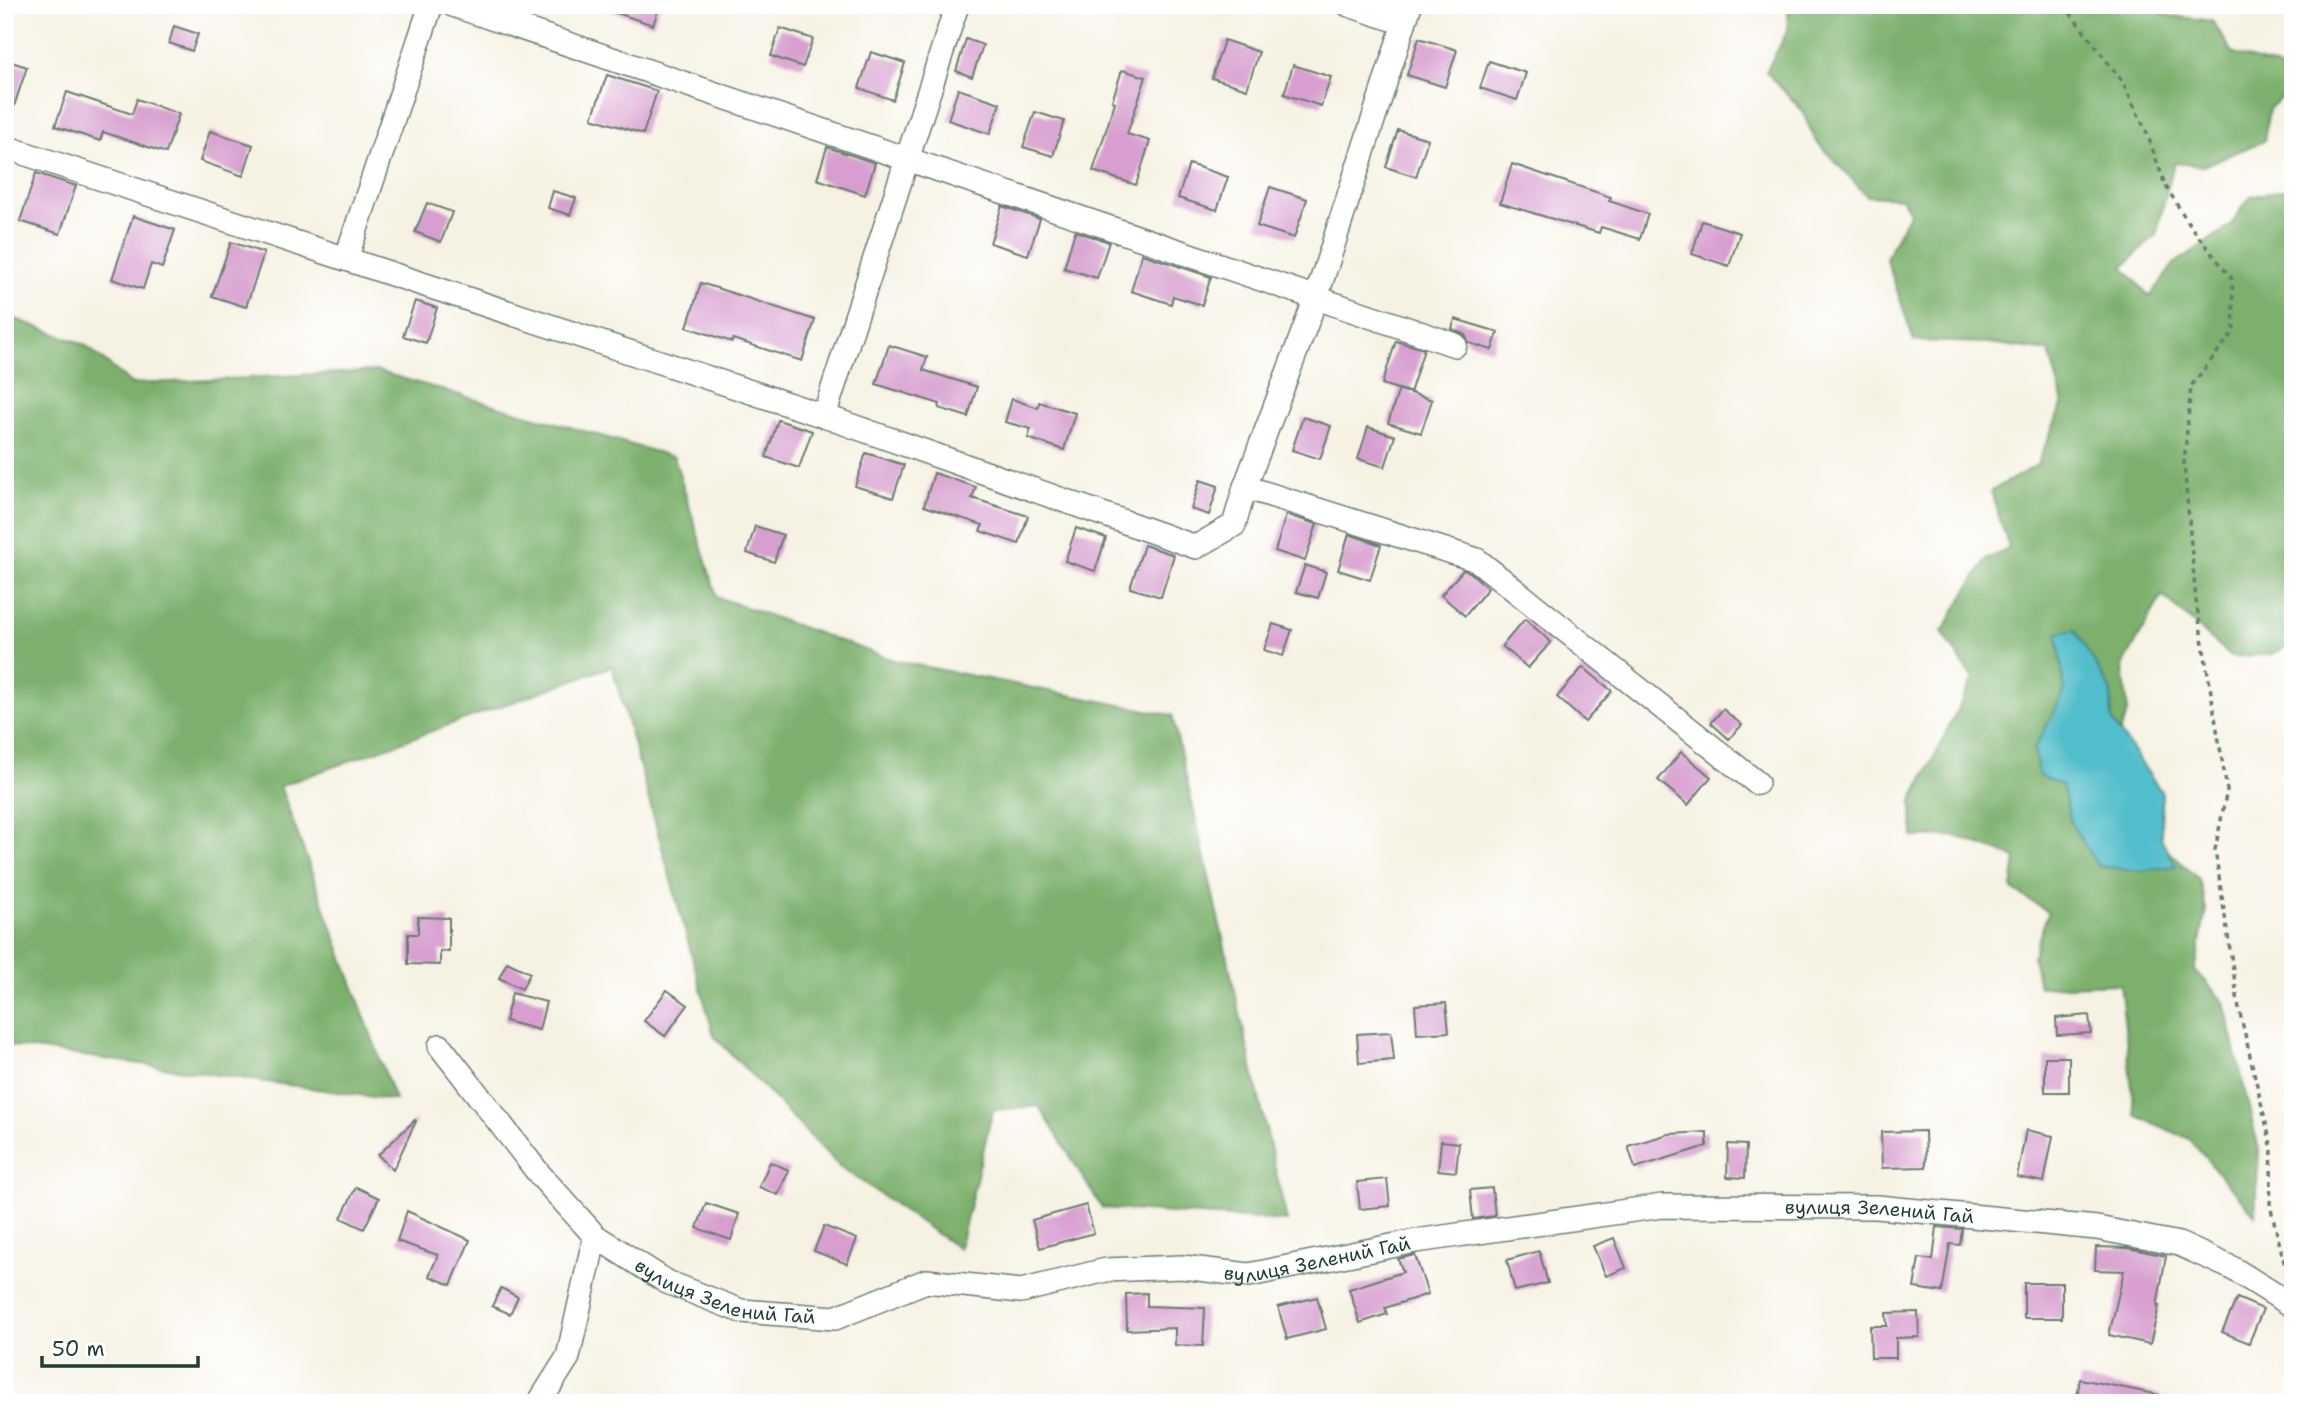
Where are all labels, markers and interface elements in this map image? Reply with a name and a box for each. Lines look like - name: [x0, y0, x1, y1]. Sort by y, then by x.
- street label: вулиця Зелений Гай: [1785, 1194, 1975, 1229]
- street label: вулиця Зелений Гай: [1223, 1230, 1413, 1288]
- street label: вулиця Зелений Гай: [630, 1252, 816, 1329]
- scale bar: [42, 1324, 198, 1368]
- text: 50 m: [52, 1335, 105, 1363]

